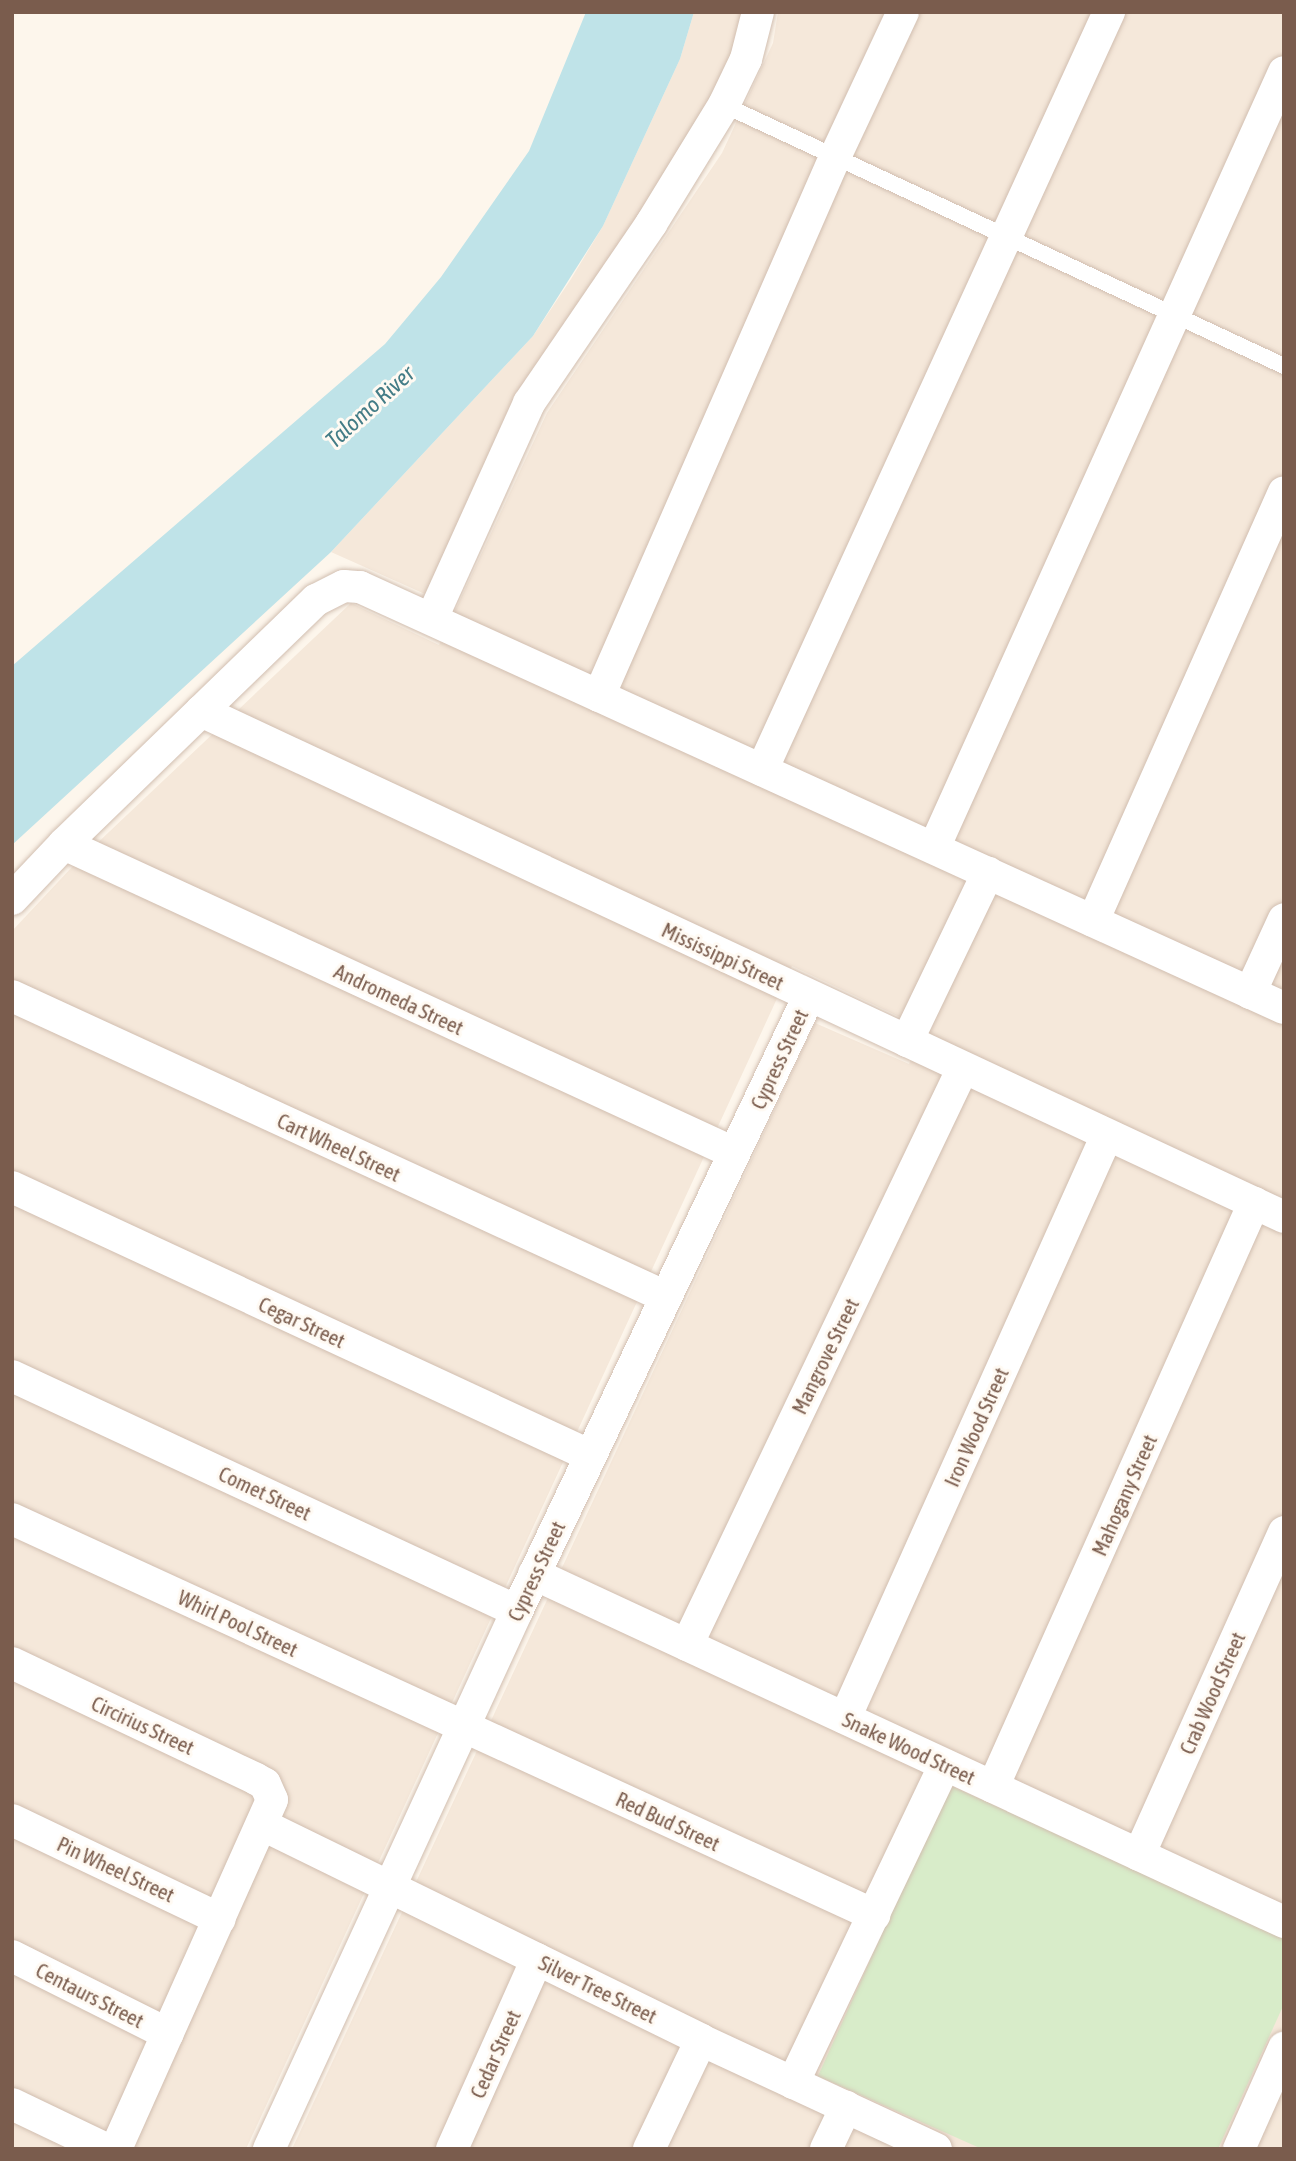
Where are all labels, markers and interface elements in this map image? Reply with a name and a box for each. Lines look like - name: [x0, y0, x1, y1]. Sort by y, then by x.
- water label: Talomo River: [320, 360, 420, 454]
- street label: Mississippi Street: [658, 917, 788, 995]
- street label: Andromeda Street: [330, 958, 468, 1040]
- street label: Cypress Street: [745, 1005, 813, 1113]
- street label: Cart Wheel Street: [273, 1107, 405, 1187]
- street label: Cegar Street: [255, 1291, 349, 1353]
- street label: Mangrove Street: [786, 1294, 864, 1418]
- street label: Iron Wood Street: [939, 1364, 1013, 1490]
- street label: Mahogany Street: [1086, 1430, 1162, 1560]
- street label: Comet Street: [215, 1461, 315, 1525]
- street label: Cypress Street: [502, 1517, 570, 1625]
- street label: Whirl Pool Street: [174, 1584, 302, 1662]
- street label: Crab Wood Street: [1174, 1628, 1250, 1758]
- street label: Circirius Street: [88, 1690, 198, 1760]
- street label: Snake Wood Street: [839, 1706, 979, 1790]
- street label: Red Bud Street: [612, 1786, 724, 1856]
- street label: Pin Wheel Street: [53, 1831, 179, 1907]
- street label: Silver Tree Street: [535, 1950, 661, 2028]
- street label: Centaurs Street: [32, 1957, 148, 2033]
- street label: Cedar Street: [464, 2006, 526, 2102]

